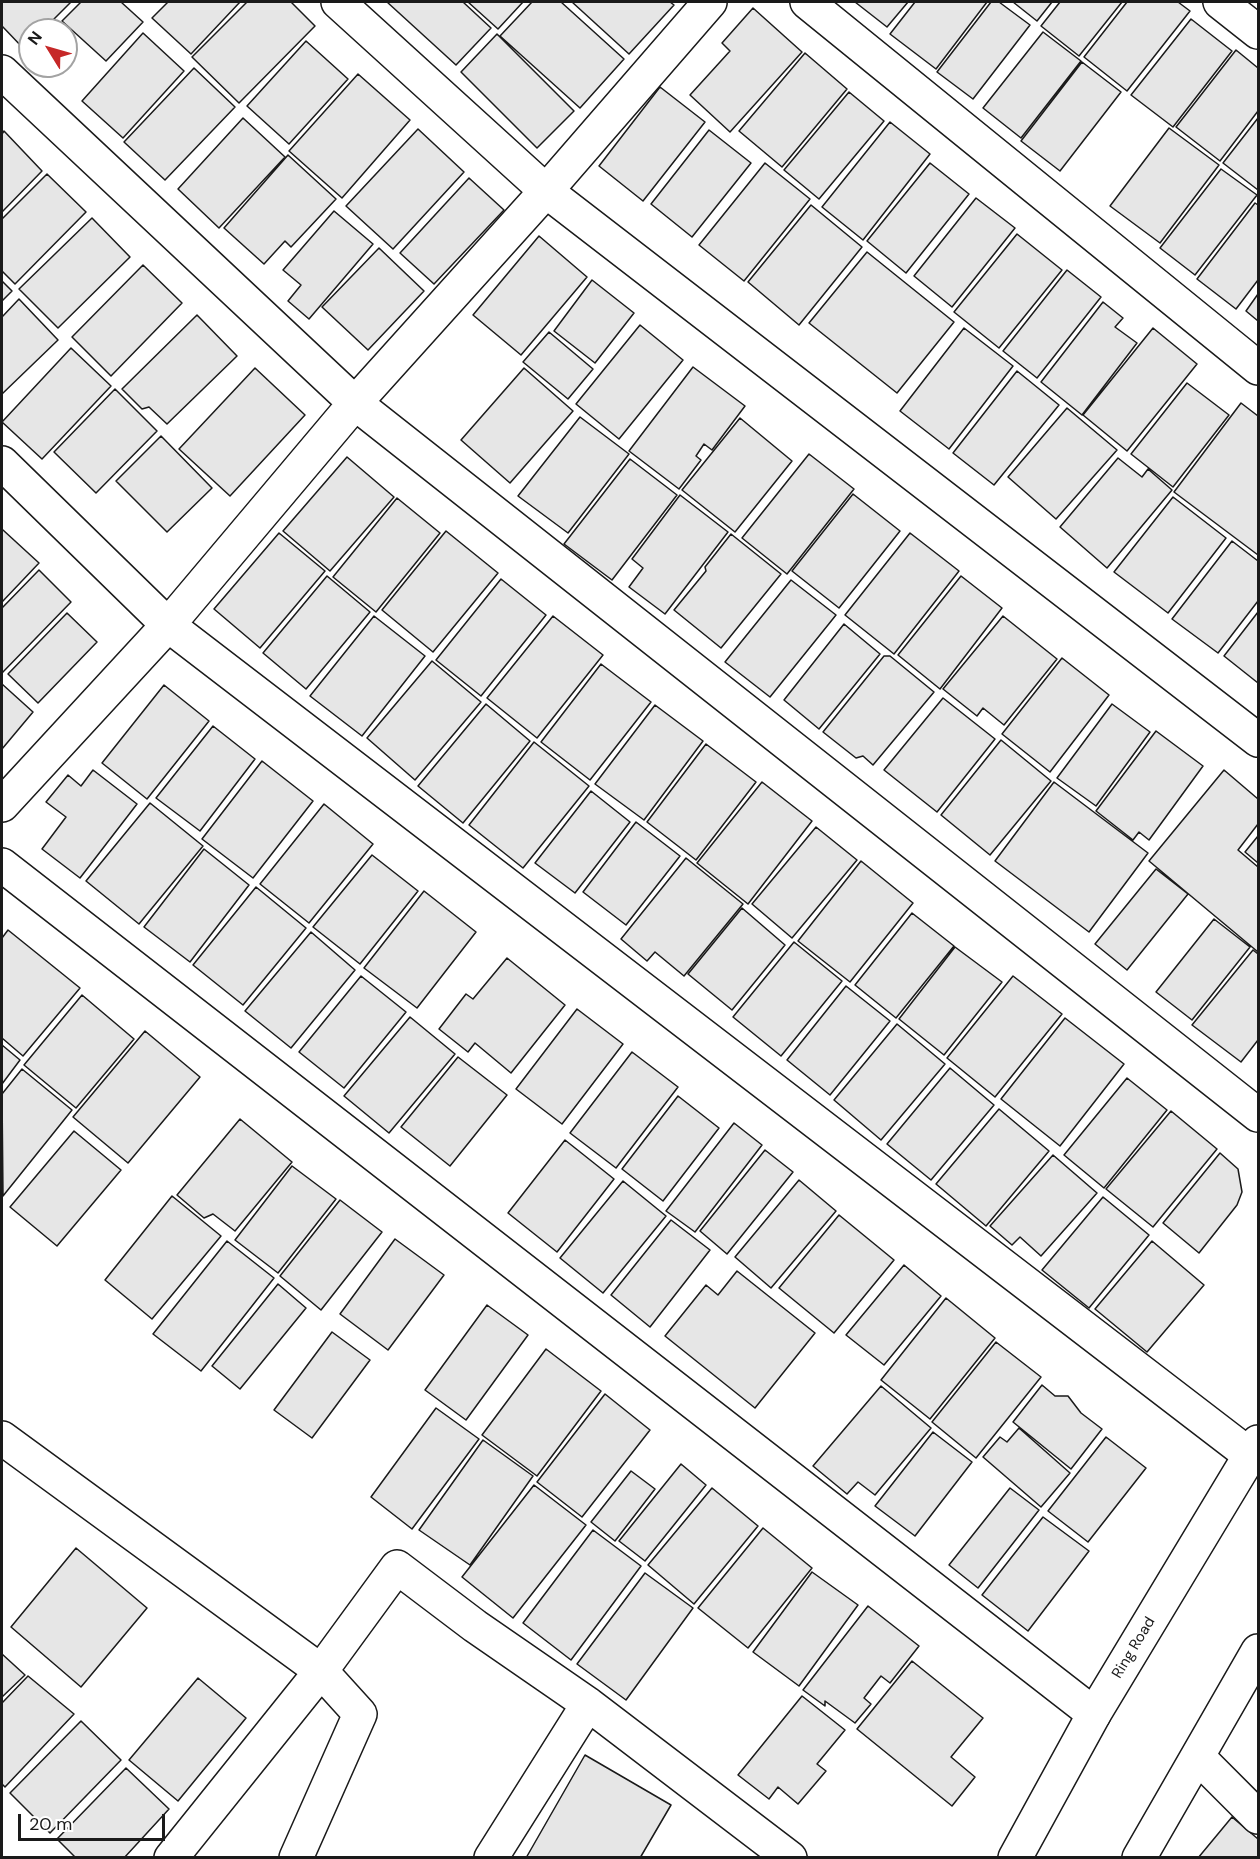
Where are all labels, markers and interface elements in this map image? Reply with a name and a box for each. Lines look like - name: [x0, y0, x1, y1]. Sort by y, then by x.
- north arrow: [18, 18, 78, 78]
- text: N: [23, 27, 47, 49]
- street label: Ring Road: [1109, 1614, 1159, 1682]
- scale bar: [21, 1802, 168, 1840]
- text: 20 m: [29, 1812, 72, 1836]

